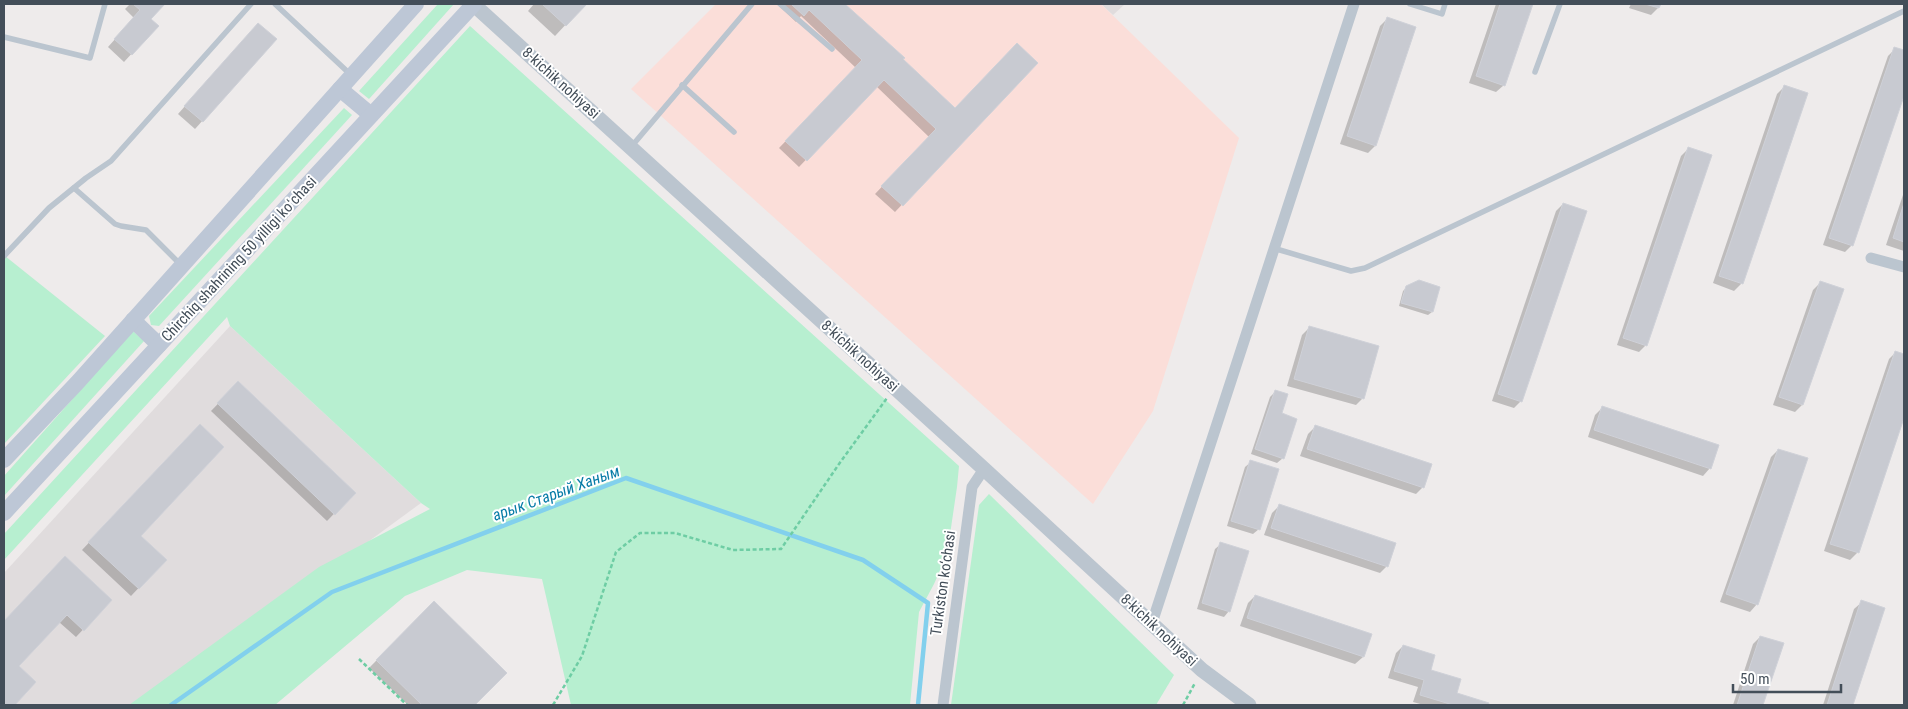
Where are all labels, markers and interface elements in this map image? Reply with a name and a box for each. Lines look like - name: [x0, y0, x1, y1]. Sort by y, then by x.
- street label: 8-kichik nohiyasi: [518, 43, 604, 123]
- street label: Chirchiq shahrining 50 yilligi koʻchasi: [158, 173, 320, 345]
- street label: 8-kichik nohiyasi: [817, 316, 903, 396]
- water label: арык Старый Ханым: [490, 461, 622, 525]
- street label: Turkiston ko‘chasi: [927, 529, 959, 637]
- street label: 8-kichik nohiyasi: [1117, 590, 1201, 670]
- scale bar: [1733, 662, 1840, 694]
- text: 50 m: [1740, 670, 1770, 688]

